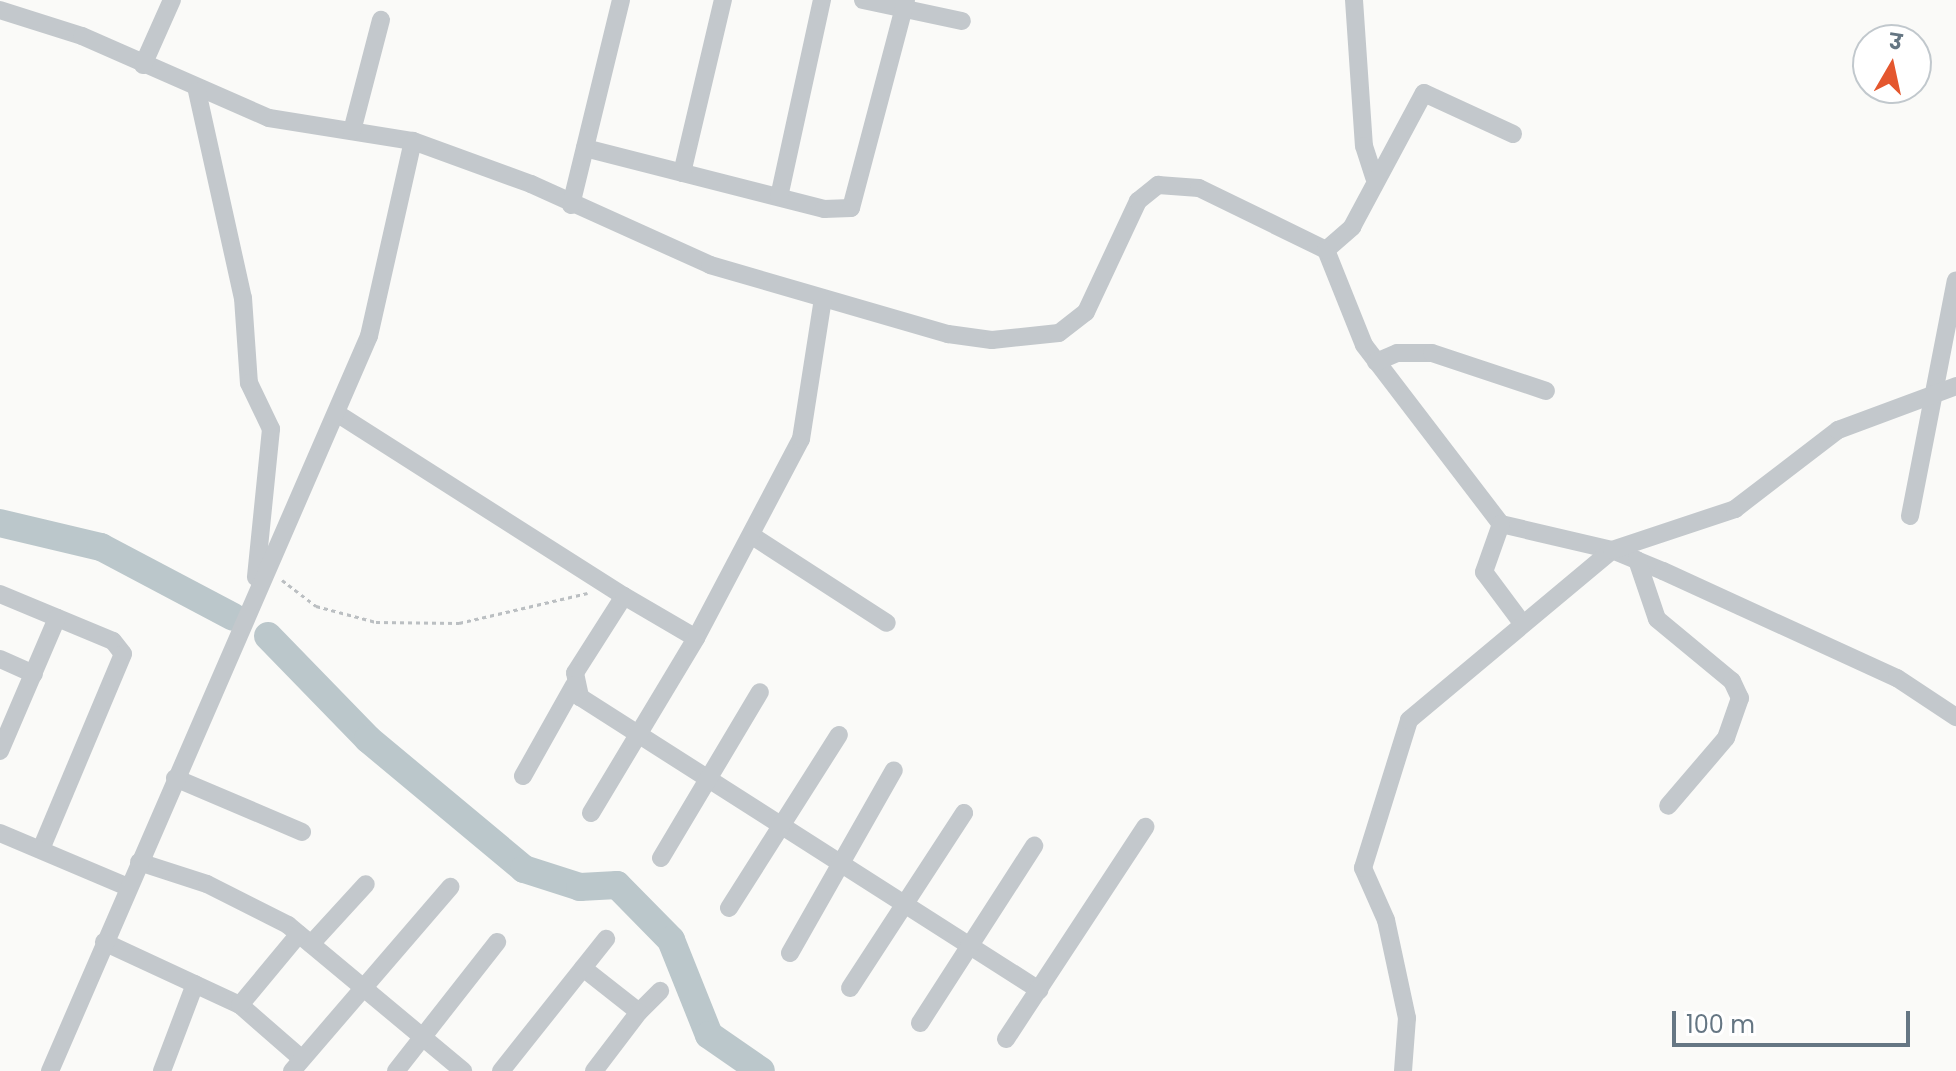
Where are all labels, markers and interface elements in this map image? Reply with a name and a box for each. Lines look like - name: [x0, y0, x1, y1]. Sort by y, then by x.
- north arrow: [1852, 24, 1932, 104]
- text: उ: [1887, 25, 1904, 58]
- scale bar: [1676, 995, 1914, 1045]
- text: 100 m: [1686, 1008, 1755, 1041]

